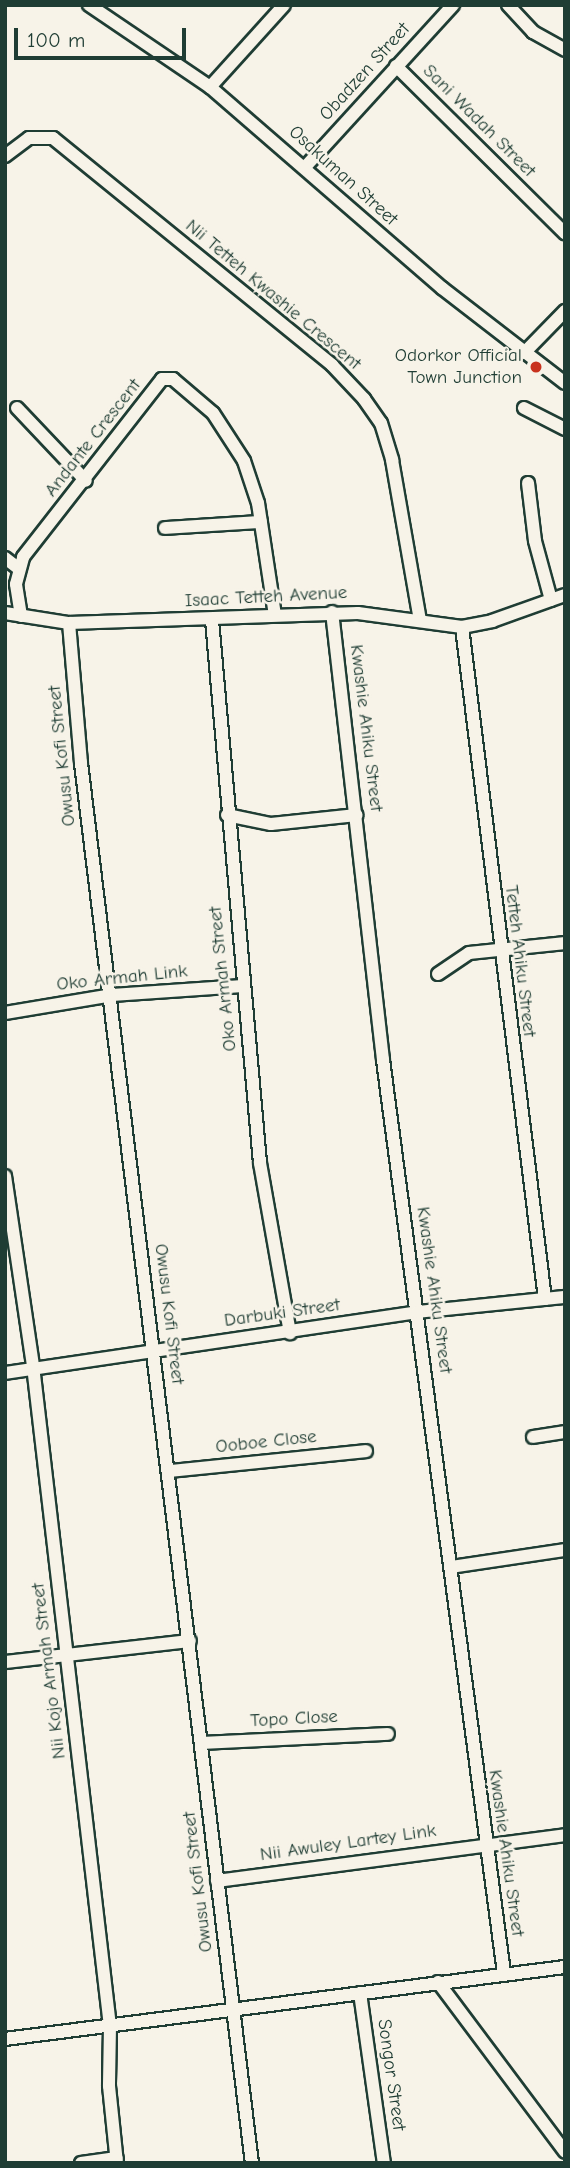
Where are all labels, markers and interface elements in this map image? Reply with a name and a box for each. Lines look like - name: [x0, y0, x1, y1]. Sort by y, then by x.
- scale bar: [18, 14, 189, 58]
- street label: Obadzen Street: [315, 18, 415, 126]
- text: 100 m: [27, 28, 85, 52]
- street label: Sani Wadah Street: [418, 60, 540, 182]
- street label: Osakuman Street: [284, 121, 402, 231]
- street label: Nii Tetteh Kwashie Crescent: [181, 215, 365, 375]
- place label: Odorkor Official Town Junction: [395, 345, 522, 389]
- marker: Odorkor Official Town Junction: [528, 359, 544, 375]
- street label: Andante Crescent: [40, 374, 146, 502]
- street label: Isaac Tetteh Avenue: [184, 581, 348, 613]
- street label: Kwashie Ahiku Street: [344, 643, 388, 813]
- street label: Owusu Kofi Street: [43, 684, 81, 828]
- street label: Tetteh Ahiku Street: [499, 884, 541, 1038]
- street label: Oko Armah Street: [204, 905, 242, 1053]
- street label: Oko Armah Link: [55, 960, 189, 996]
- street label: Kwashie Ahiku Street: [411, 1205, 457, 1375]
- street label: Owusu Kofi Street: [149, 1242, 189, 1386]
- street label: Darbuki Street: [223, 1294, 341, 1332]
- street label: Ooboe Close: [214, 1425, 318, 1459]
- street label: Nii Kojo Armah Street: [27, 1582, 71, 1760]
- street label: Topo Close: [250, 1705, 338, 1733]
- street label: Kwashie Ahiku Street: [483, 1768, 529, 1938]
- street label: Owusu Kofi Street: [178, 1810, 218, 1954]
- street label: Nii Awuley Lartey Link: [259, 1819, 437, 1867]
- street label: Songor Street: [372, 2018, 410, 2132]

